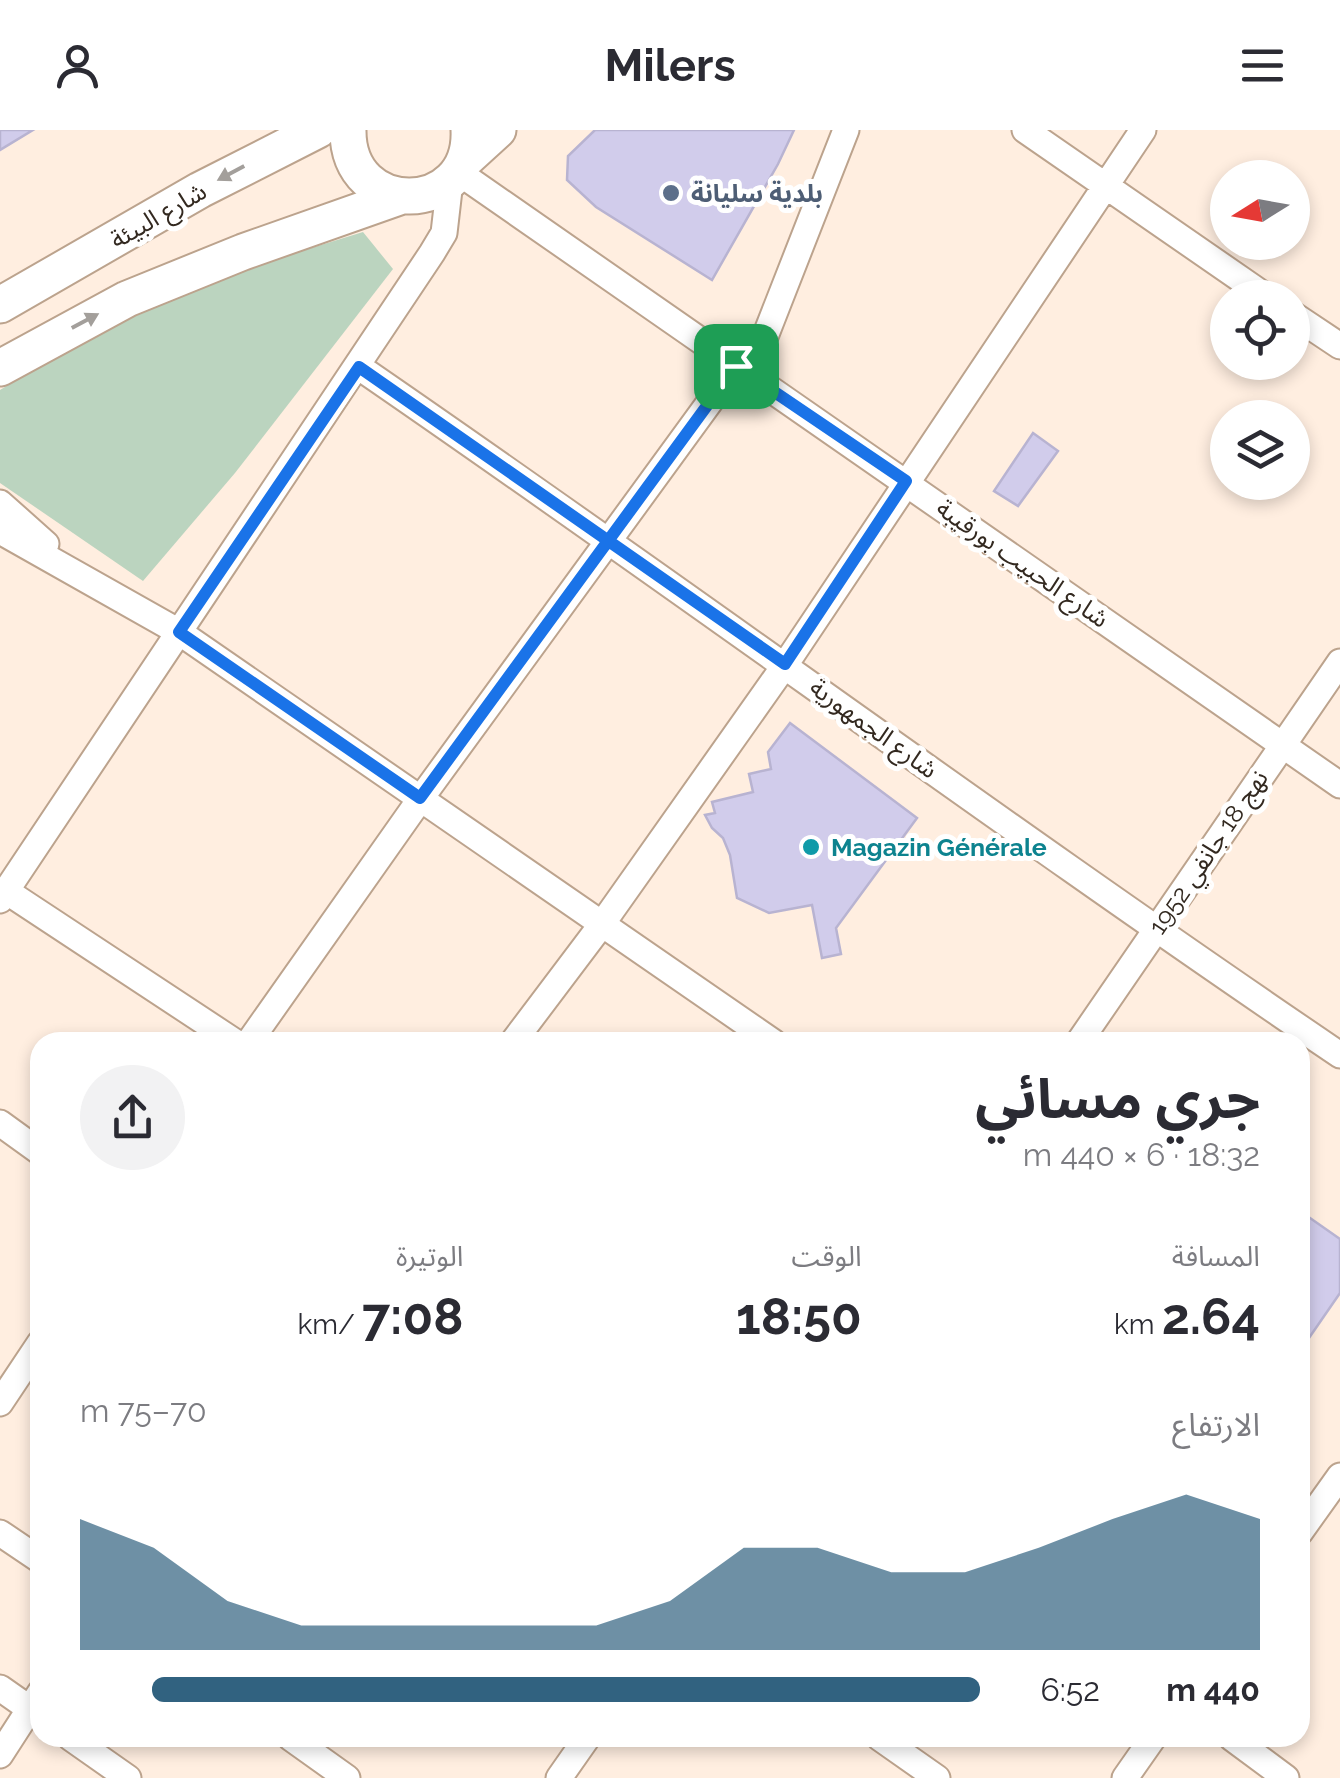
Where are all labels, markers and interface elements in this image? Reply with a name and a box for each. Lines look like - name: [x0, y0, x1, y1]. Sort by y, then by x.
- icon: person: [50, 38, 105, 93]
- icon: menu: [1235, 38, 1290, 93]
- text: Milers: [604, 39, 736, 92]
- north arrow: [1210, 160, 1310, 260]
- map controls: [1210, 160, 1310, 500]
- one-way arrow: [217, 164, 245, 181]
- street label: شارع البيئة: [105, 175, 213, 258]
- place label: بلدية سليانة: [691, 178, 823, 208]
- marker: بلدية سليانة: [660, 182, 682, 204]
- button: locate: [1210, 280, 1310, 380]
- one-way arrow: [71, 312, 99, 330]
- pin: [694, 324, 779, 409]
- icon: arrive: [709, 339, 764, 394]
- button: layers: [1210, 400, 1310, 500]
- street label: شارع الحبيب بورقيبة: [929, 492, 1115, 637]
- street label: شارع الجمهورية: [802, 672, 944, 788]
- street label: نهج 18 جانفي 1952: [1142, 764, 1278, 943]
- place label: Magazin Générale: [831, 832, 1047, 862]
- marker: Magazin Générale: [800, 836, 822, 858]
- button: share: [80, 1065, 185, 1170]
- text: جري مسائي: [975, 1066, 1260, 1131]
- text: 18:32 · 6 × 440 m: [1023, 1136, 1260, 1173]
- text: الوتيرة: [396, 1240, 463, 1273]
- text: الوقت: [791, 1240, 862, 1273]
- text: المسافة: [1172, 1240, 1260, 1273]
- text: 7:08: [362, 1287, 463, 1346]
- text: 18:50: [736, 1287, 862, 1346]
- text: 2.64: [1162, 1287, 1260, 1346]
- text: /km: [297, 1308, 362, 1341]
- text: km: [1114, 1308, 1162, 1341]
- text: 70–75 m: [80, 1392, 207, 1429]
- text: الارتفاع: [1172, 1406, 1260, 1443]
- text: 6:52: [1041, 1671, 1100, 1708]
- text: 440 m: [1166, 1671, 1260, 1708]

